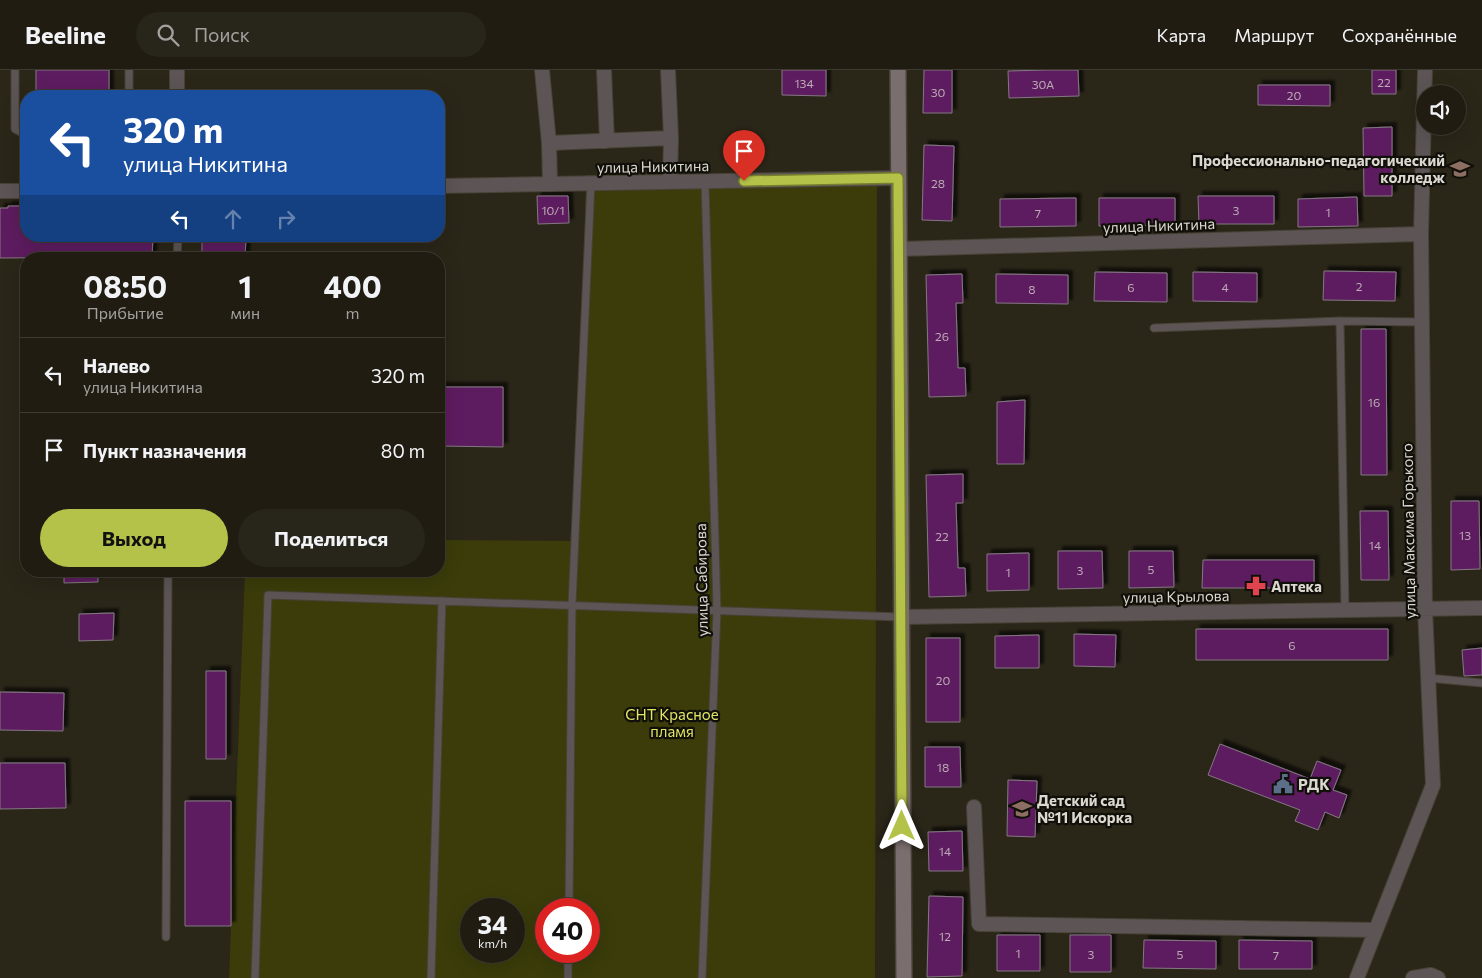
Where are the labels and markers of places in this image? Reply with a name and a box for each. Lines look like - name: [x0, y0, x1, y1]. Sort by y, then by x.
- pin: [723, 130, 765, 181]
- place label: Профессионально-педагогический колледж: [1192, 151, 1445, 186]
- school or university icon: Профессионально-педагогический колледж: [1449, 158, 1471, 180]
- pharmacy icon: Аптека: [1245, 575, 1267, 597]
- place label: Аптека: [1271, 577, 1322, 595]
- public building icon: РДК: [1272, 773, 1294, 795]
- place label: РДК: [1298, 775, 1330, 793]
- place label: Детский сад №11 Искорка: [1037, 791, 1132, 826]
- school or university icon: Детский сад №11 Искорка: [1011, 798, 1033, 820]

